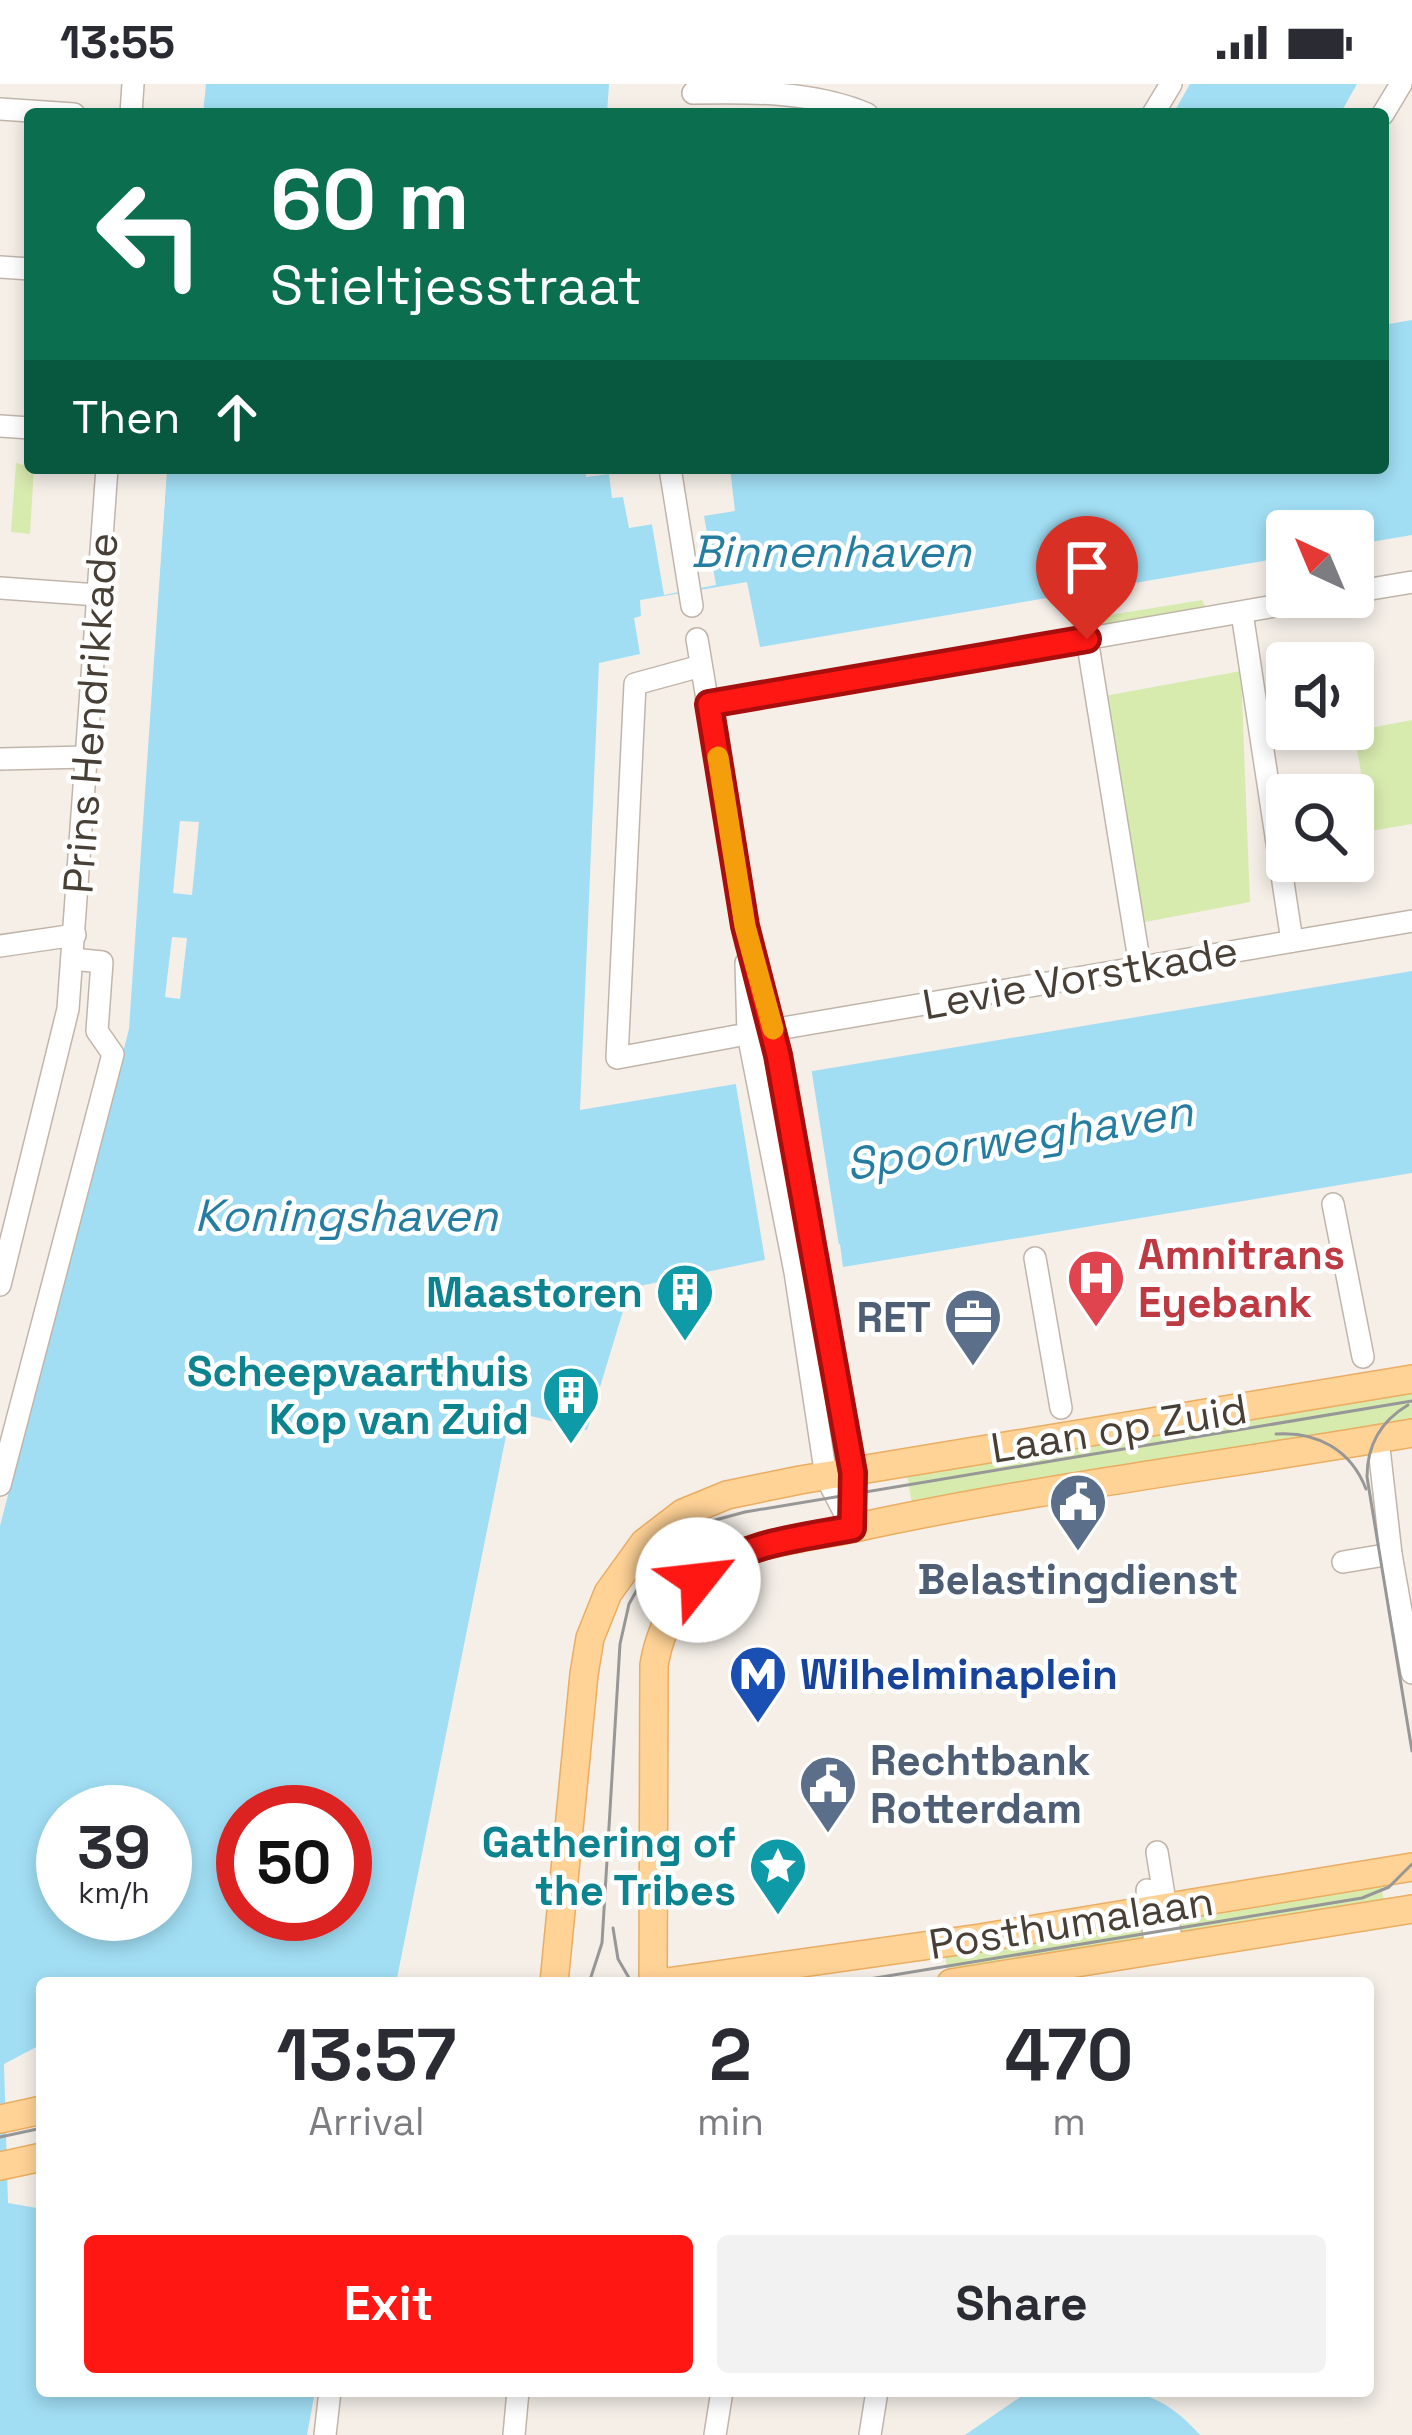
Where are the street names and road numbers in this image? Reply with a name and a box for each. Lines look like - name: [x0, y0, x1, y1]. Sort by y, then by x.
- street label: Prins Hendrikkade: [51, 531, 130, 895]
- street label: Levie Vorstkade: [918, 924, 1242, 1031]
- street label: Laan op Zuid: [987, 1382, 1251, 1475]
- street label: Posthumalaan: [925, 1874, 1217, 1971]

